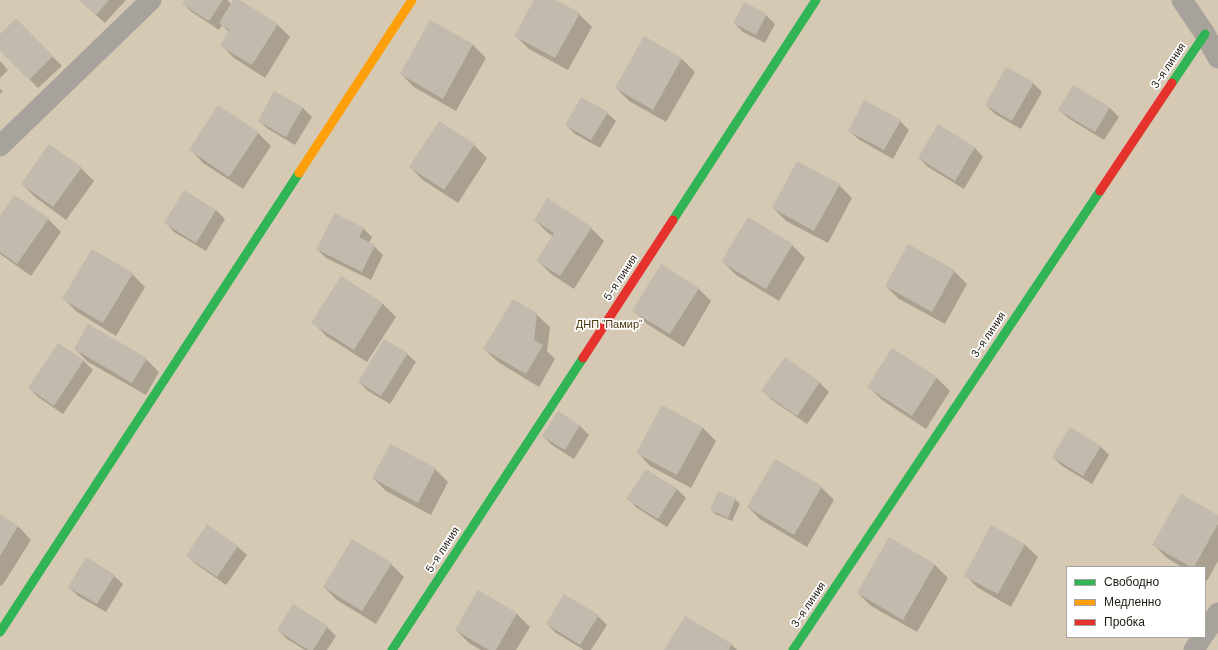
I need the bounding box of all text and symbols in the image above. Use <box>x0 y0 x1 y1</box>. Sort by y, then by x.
street label: 3-я линия <box>1149 41 1189 91</box>
street label: 5-я линия <box>601 252 641 304</box>
street label: 3-я линия <box>969 310 1009 360</box>
park label: ДНП "Памир" <box>576 318 642 332</box>
street label: 5-я линия <box>423 524 463 576</box>
legend <box>1066 566 1206 638</box>
text: Свободно <box>1104 574 1159 590</box>
street label: 3-я линия <box>789 580 829 630</box>
text: Медленно <box>1104 594 1161 610</box>
text: Пробка <box>1104 614 1145 630</box>

